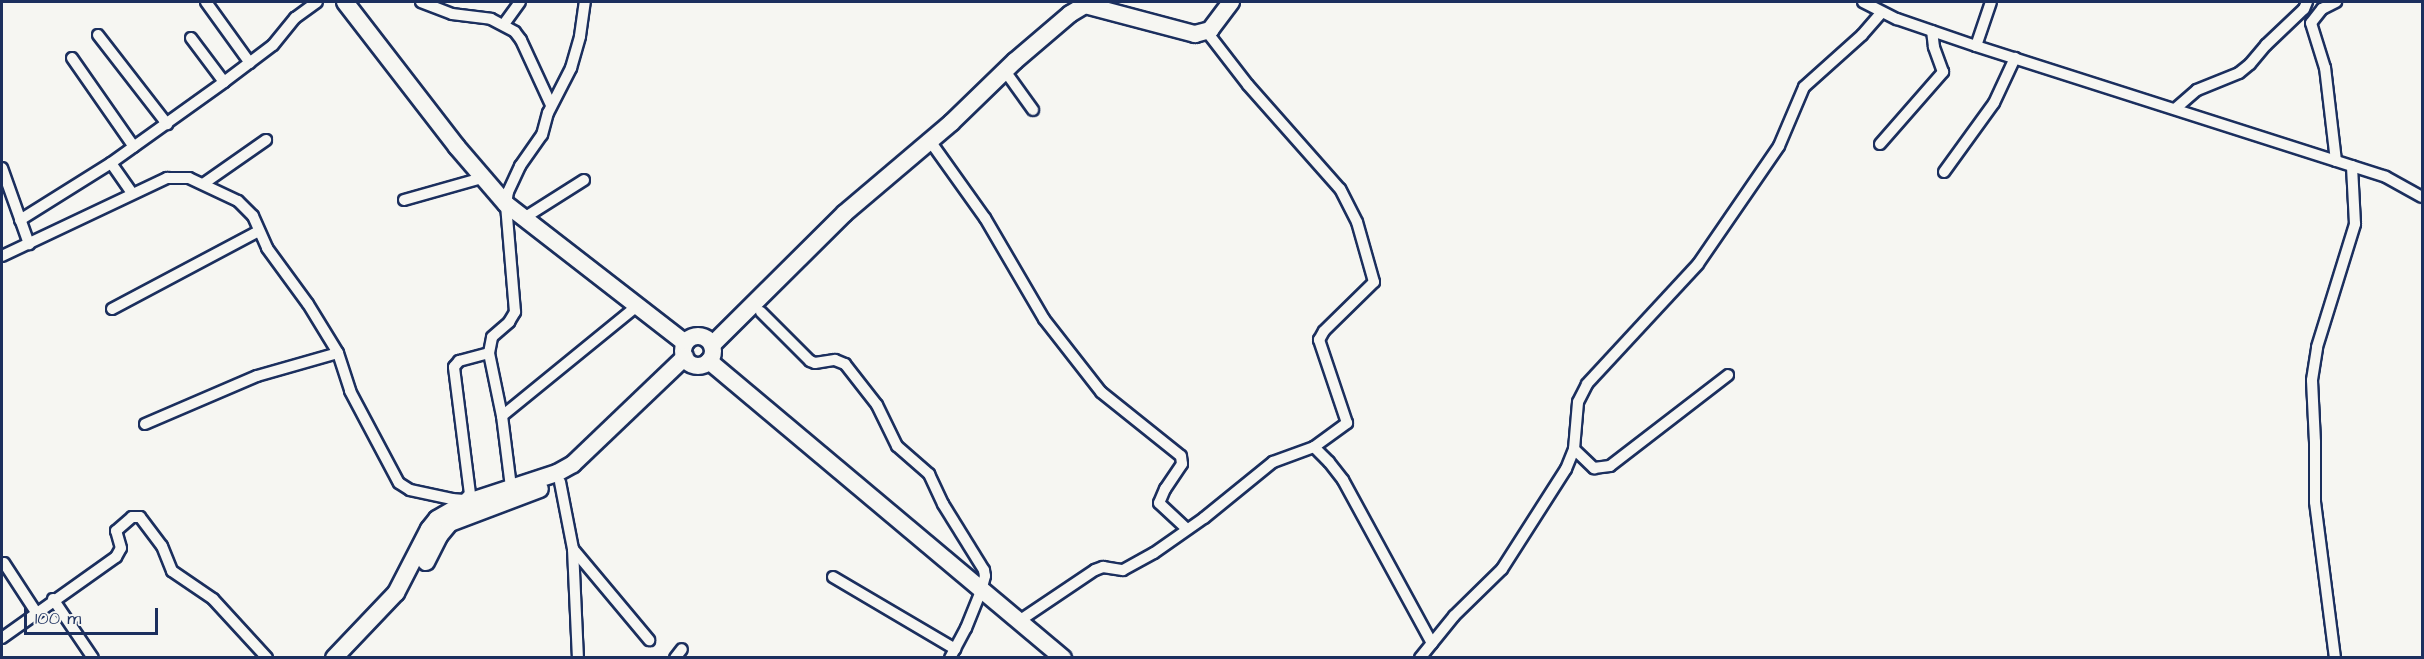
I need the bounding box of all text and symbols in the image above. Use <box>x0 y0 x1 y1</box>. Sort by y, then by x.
scale bar <box>27 596 160 634</box>
text: 100 m <box>35 606 81 631</box>

